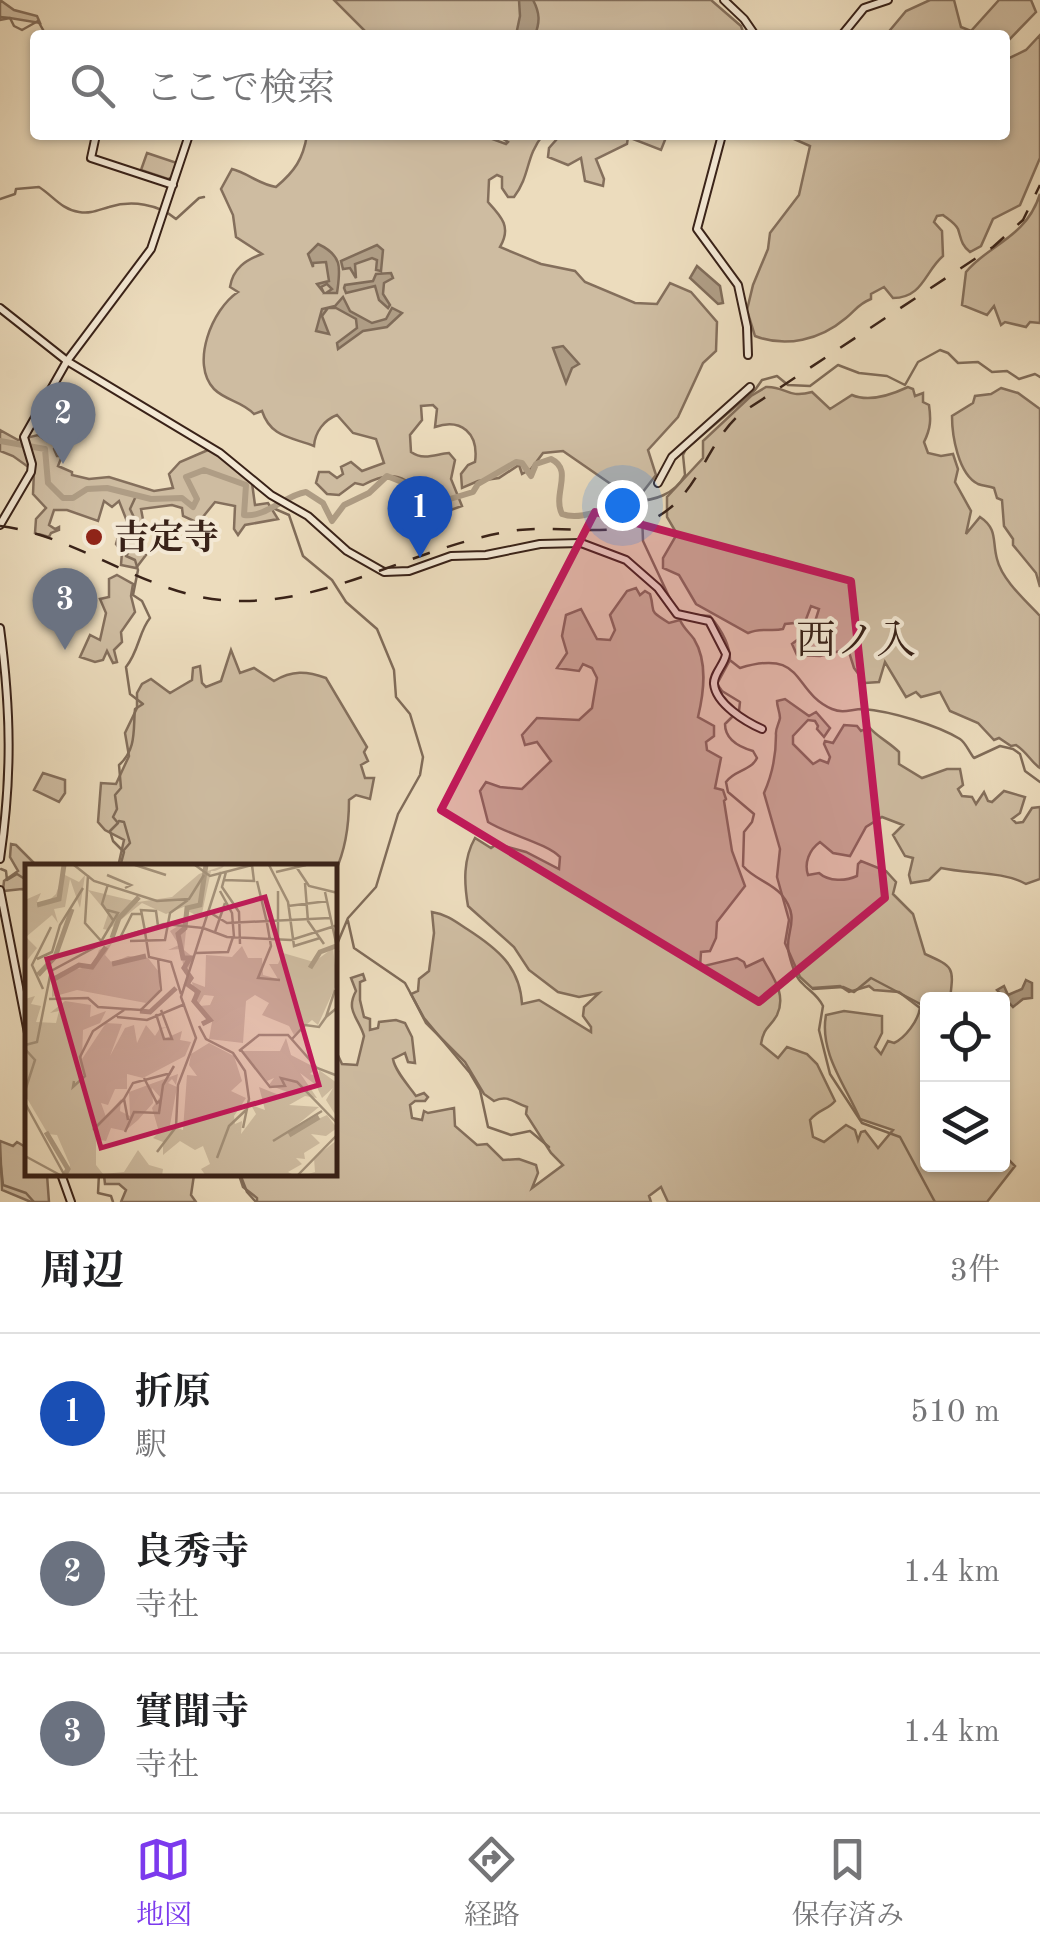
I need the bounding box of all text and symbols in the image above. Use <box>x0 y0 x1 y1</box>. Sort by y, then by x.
search box <box>30 30 1010 140</box>
icon: search <box>65 58 120 113</box>
text: ここで検索 <box>145 71 335 109</box>
pin: 2 <box>30 382 96 464</box>
pin: 1 <box>388 476 452 558</box>
your location <box>597 480 648 531</box>
place label: 吉定寺 <box>114 519 219 557</box>
marker: 吉定寺 <box>83 526 105 548</box>
pin: 3 <box>32 568 98 650</box>
district label: 西ノ入 <box>796 620 916 663</box>
inset map <box>25 864 338 1177</box>
map controls <box>920 992 1010 1172</box>
button: locate <box>920 992 1010 1082</box>
button: layers <box>920 1082 1010 1172</box>
text: 周辺 <box>40 1252 124 1294</box>
text: 3件 <box>949 1256 1000 1288</box>
text: 折原 <box>135 1375 211 1413</box>
text: 1 <box>63 1397 82 1429</box>
text: 510 m <box>910 1397 1000 1429</box>
text: 駅 <box>135 1431 167 1463</box>
text: 良秀寺 <box>135 1535 249 1573</box>
text: 2 <box>63 1557 82 1589</box>
text: 1.4 km <box>903 1557 1000 1589</box>
text: 寺社 <box>135 1591 199 1623</box>
text: 實聞寺 <box>135 1695 249 1733</box>
text: 3 <box>63 1717 82 1749</box>
text: 1.4 km <box>903 1717 1000 1749</box>
text: 寺社 <box>135 1751 199 1783</box>
tab: 地図 <box>136 1832 192 1935</box>
tab: 経路 <box>464 1832 520 1935</box>
tab: 保存済み <box>792 1832 904 1935</box>

